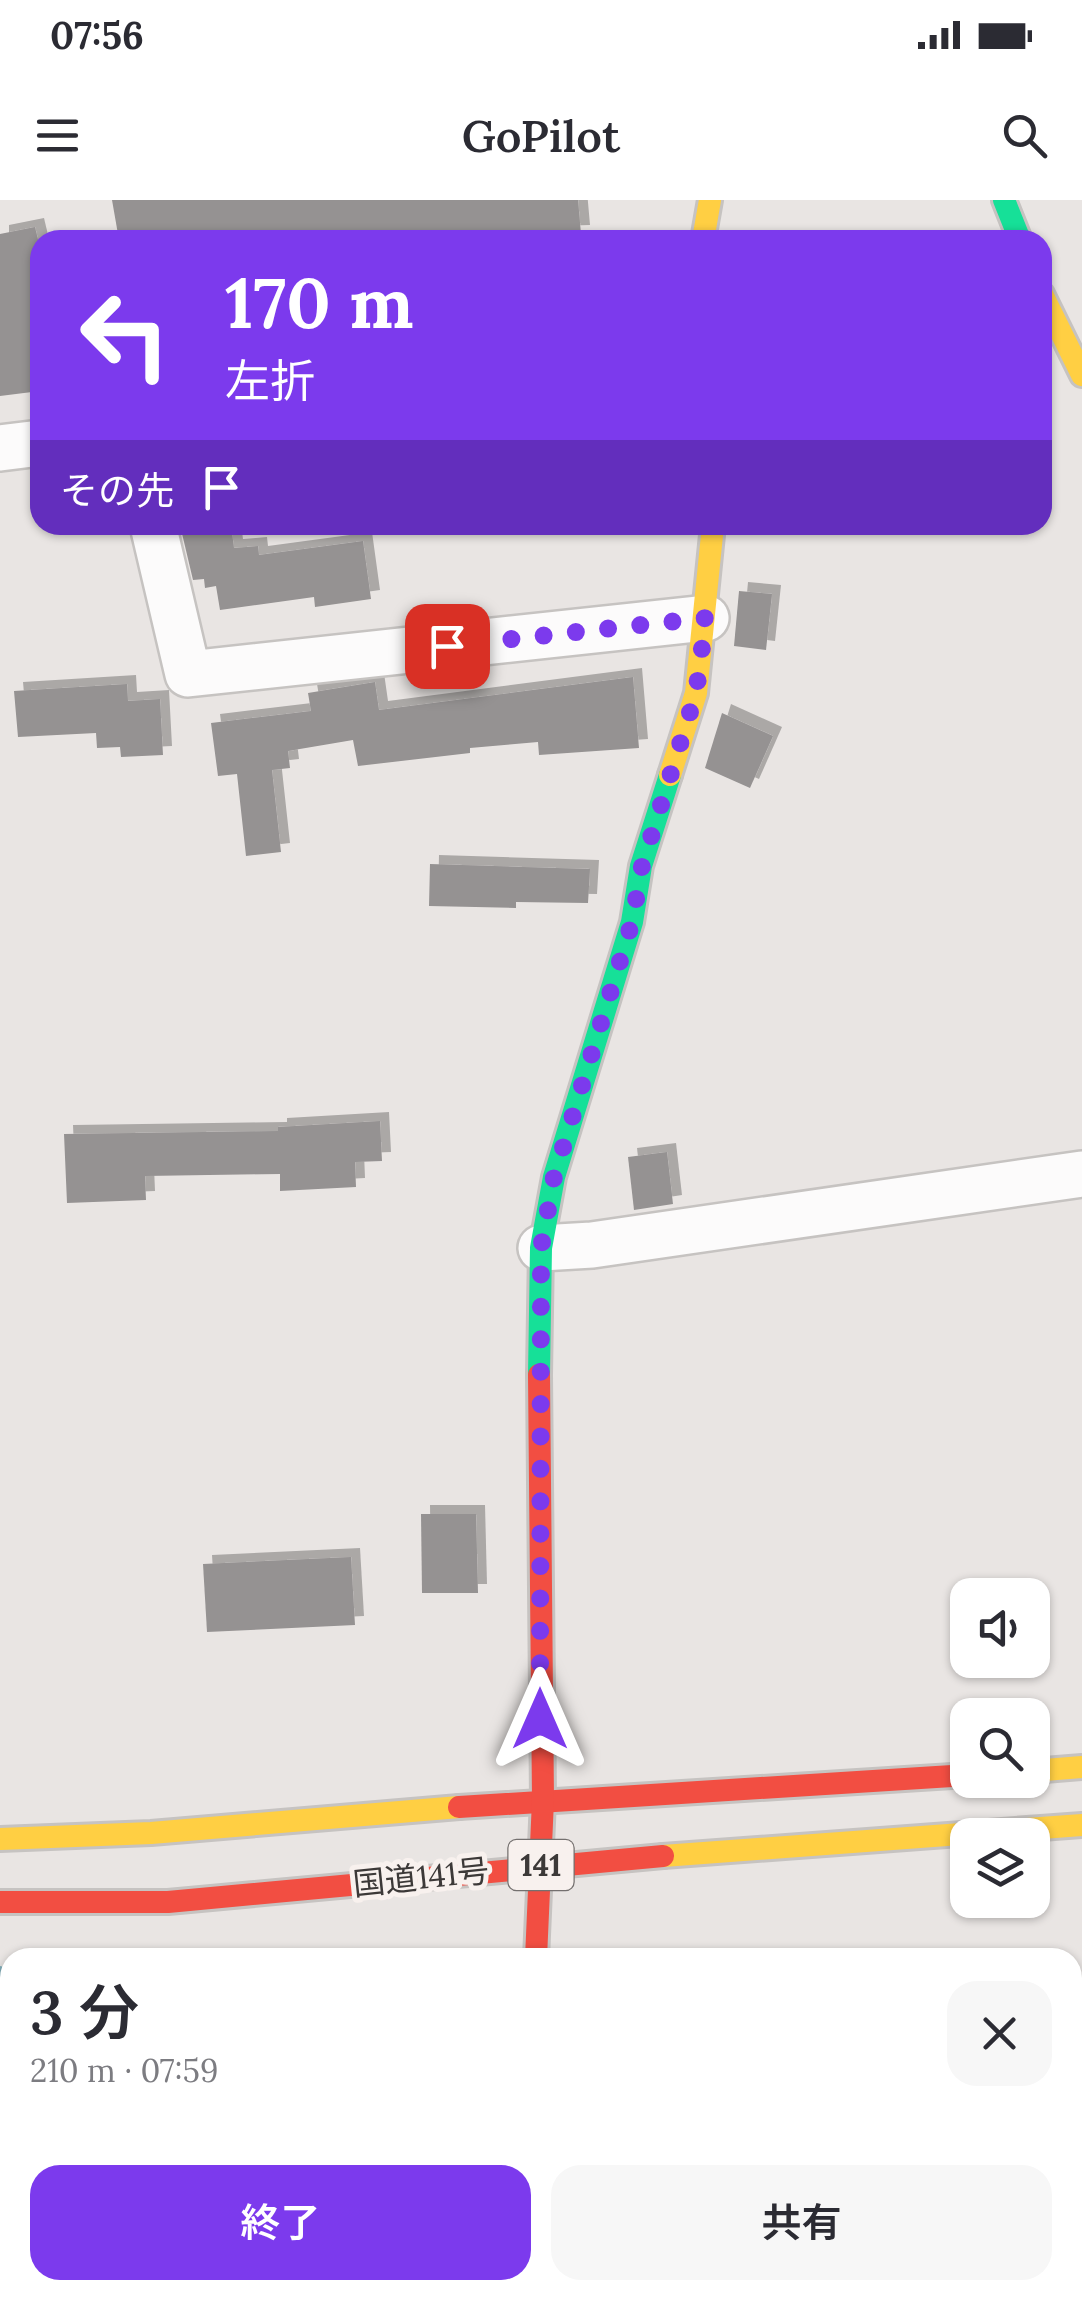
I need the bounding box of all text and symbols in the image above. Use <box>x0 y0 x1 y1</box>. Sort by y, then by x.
text: 07:56 <box>50 11 144 59</box>
text: GoPilot <box>462 107 620 164</box>
icon: menu <box>30 108 85 163</box>
icon: search <box>997 108 1052 163</box>
text: 170 m <box>225 258 414 347</box>
icon: left <box>60 270 190 400</box>
text: 左折 <box>225 352 315 409</box>
icon: arrive <box>194 460 249 515</box>
text: その先 <box>60 466 174 514</box>
pin <box>405 604 490 689</box>
icon: arrive <box>420 619 475 674</box>
map controls <box>950 1578 1050 1918</box>
button: sound <box>950 1578 1050 1678</box>
position arrow <box>488 1667 592 1771</box>
button: search <box>950 1698 1050 1798</box>
button: layers <box>950 1818 1050 1918</box>
road number: 141 <box>508 1840 574 1890</box>
street label: 国道141号 <box>351 1849 491 1905</box>
text: 3 分 <box>30 1974 139 2050</box>
button: close <box>947 1981 1052 2086</box>
text: 210 m · 07:59 <box>30 2050 218 2091</box>
button: 終了 <box>30 2165 531 2280</box>
button: 共有 <box>551 2165 1052 2280</box>

